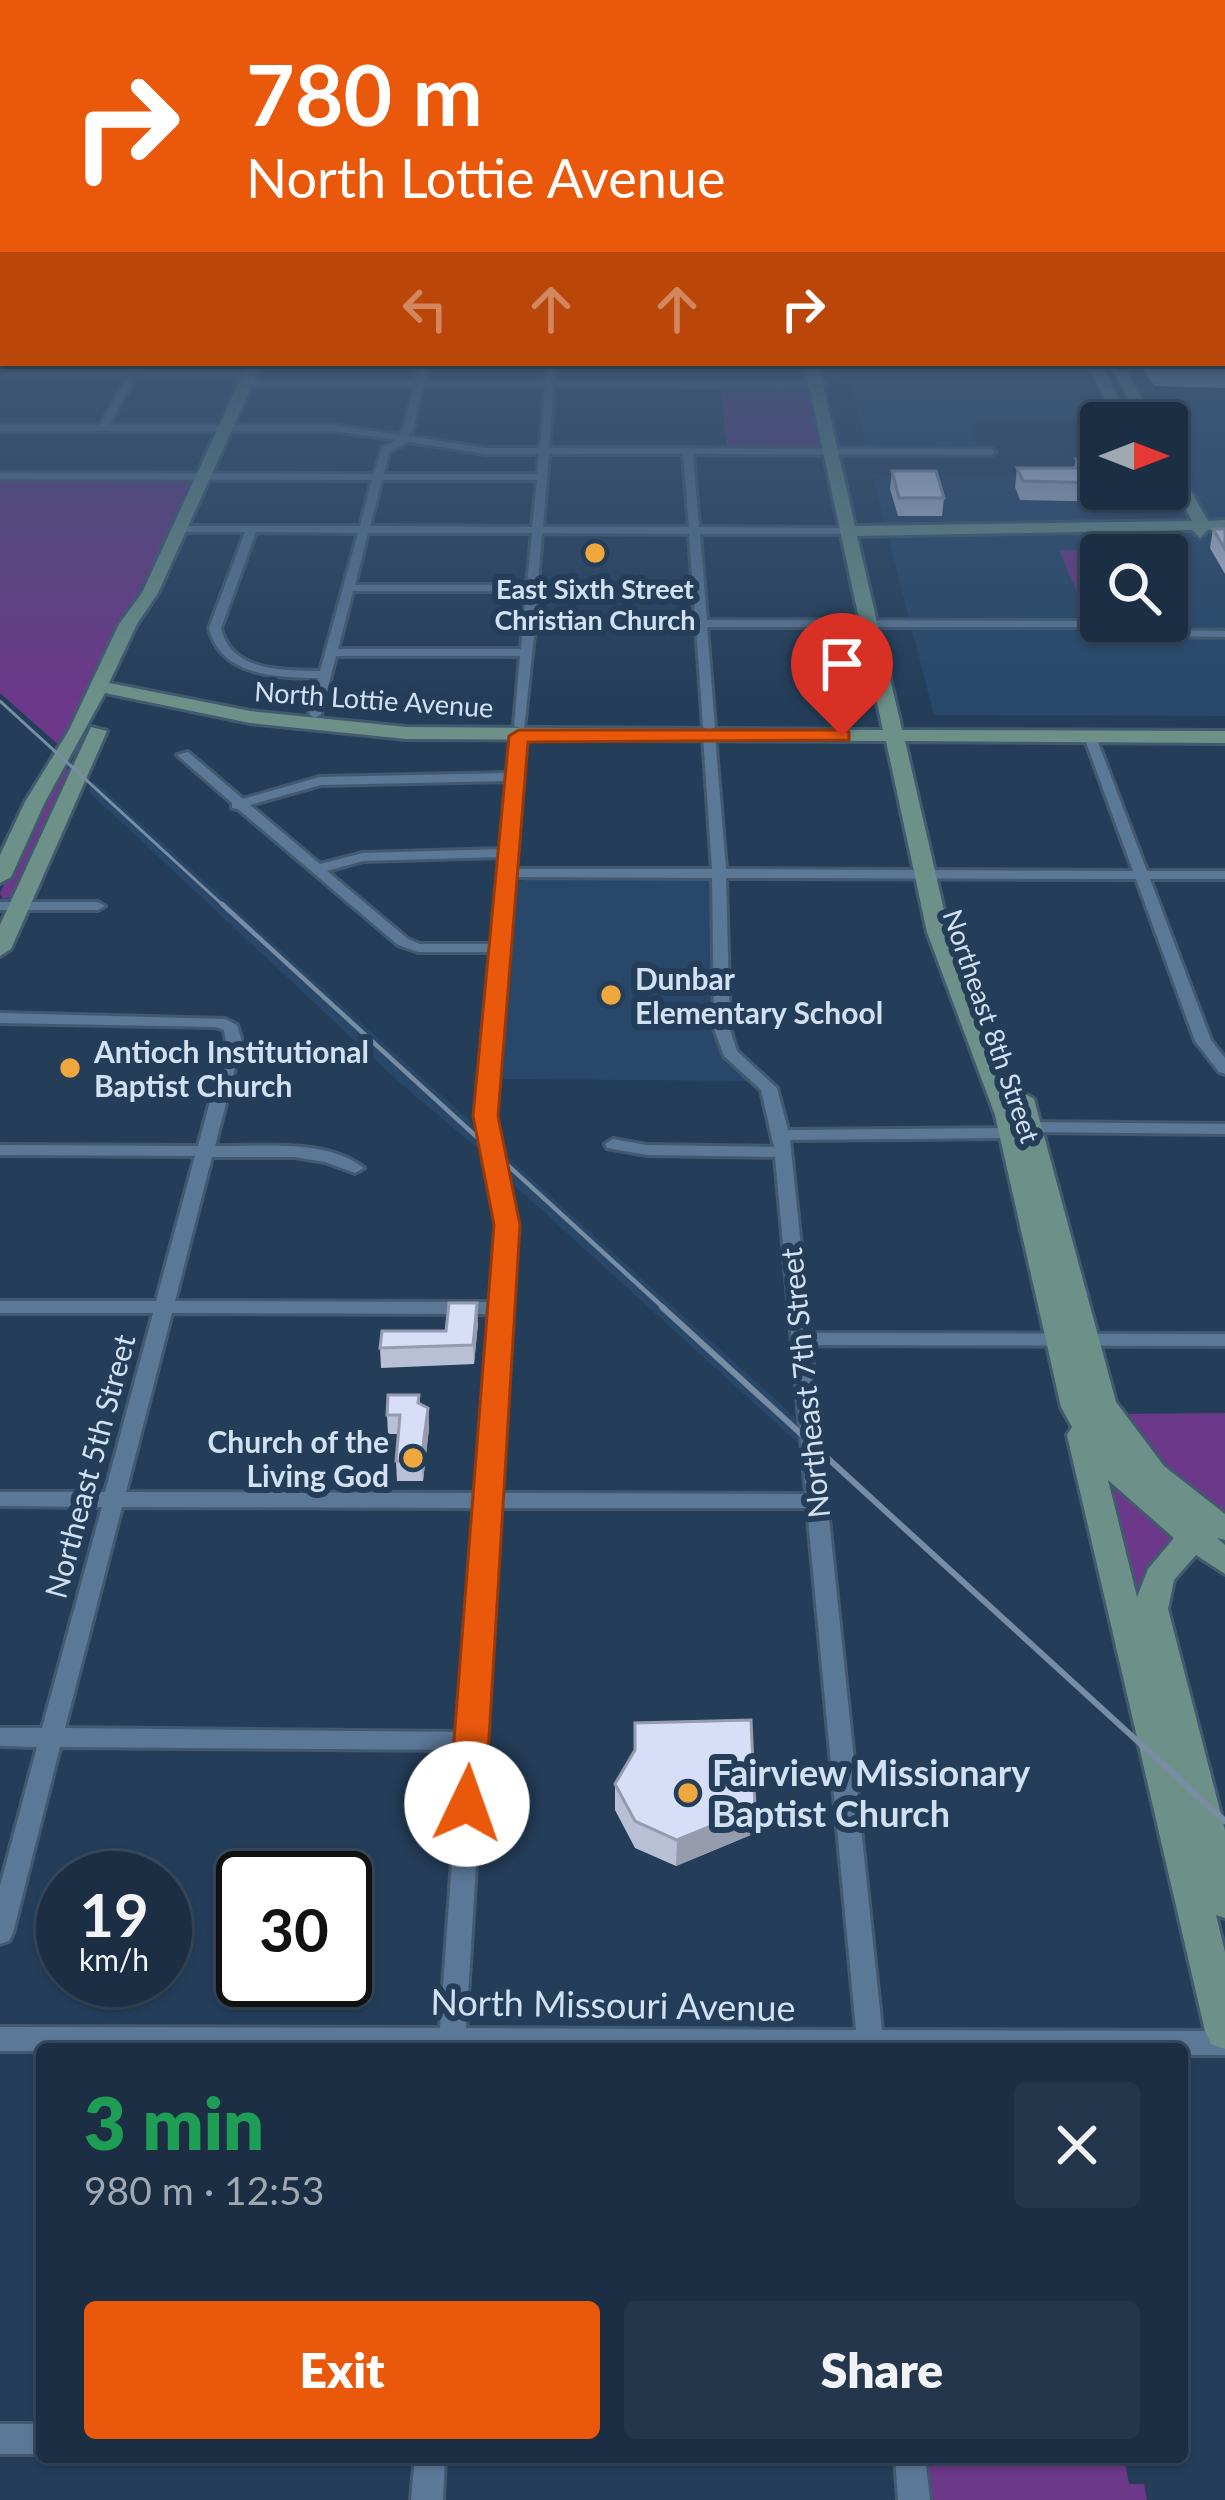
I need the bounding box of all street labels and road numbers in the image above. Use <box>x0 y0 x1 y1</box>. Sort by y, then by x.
street label: North Lottie Avenue <box>253 674 495 724</box>
street label: Northeast 8th Street <box>937 905 1047 1147</box>
street label: Northeast 7th Street <box>772 1246 836 1520</box>
street label: Northeast 5th Street <box>36 1330 142 1602</box>
street label: North Missouri Avenue <box>430 1979 796 2029</box>

